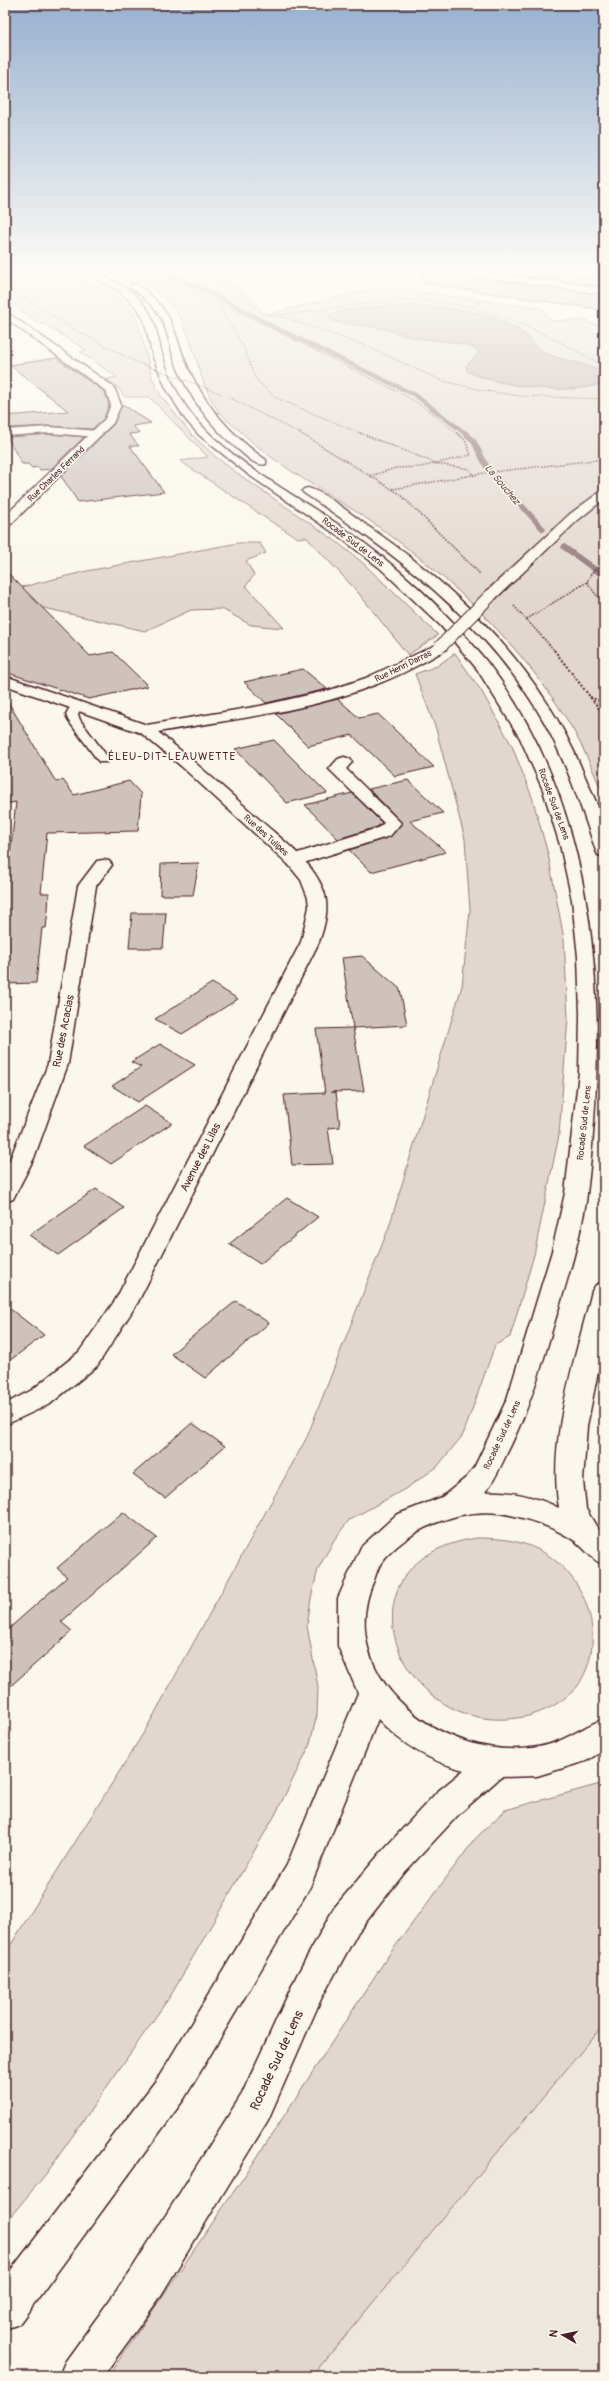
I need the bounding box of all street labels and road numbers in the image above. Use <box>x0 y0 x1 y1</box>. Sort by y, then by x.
street label: Rue Charles Ferrand <box>25 444 87 504</box>
street label: Rocade Sud de Lens <box>319 515 386 569</box>
street label: Rue Henri Darras <box>373 648 434 685</box>
street label: Rocade Sud de Lens <box>536 767 572 841</box>
street label: Rue des Tulipes <box>241 812 290 858</box>
street label: Rue des Acacias <box>50 994 77 1068</box>
street label: Rocade Sud de Lens <box>575 1085 594 1161</box>
street label: Avenue des Lilas <box>178 1121 223 1194</box>
street label: Rocade Sud de Lens <box>482 1399 523 1472</box>
street label: Rocade Sud de Lens <box>247 2008 307 2113</box>

